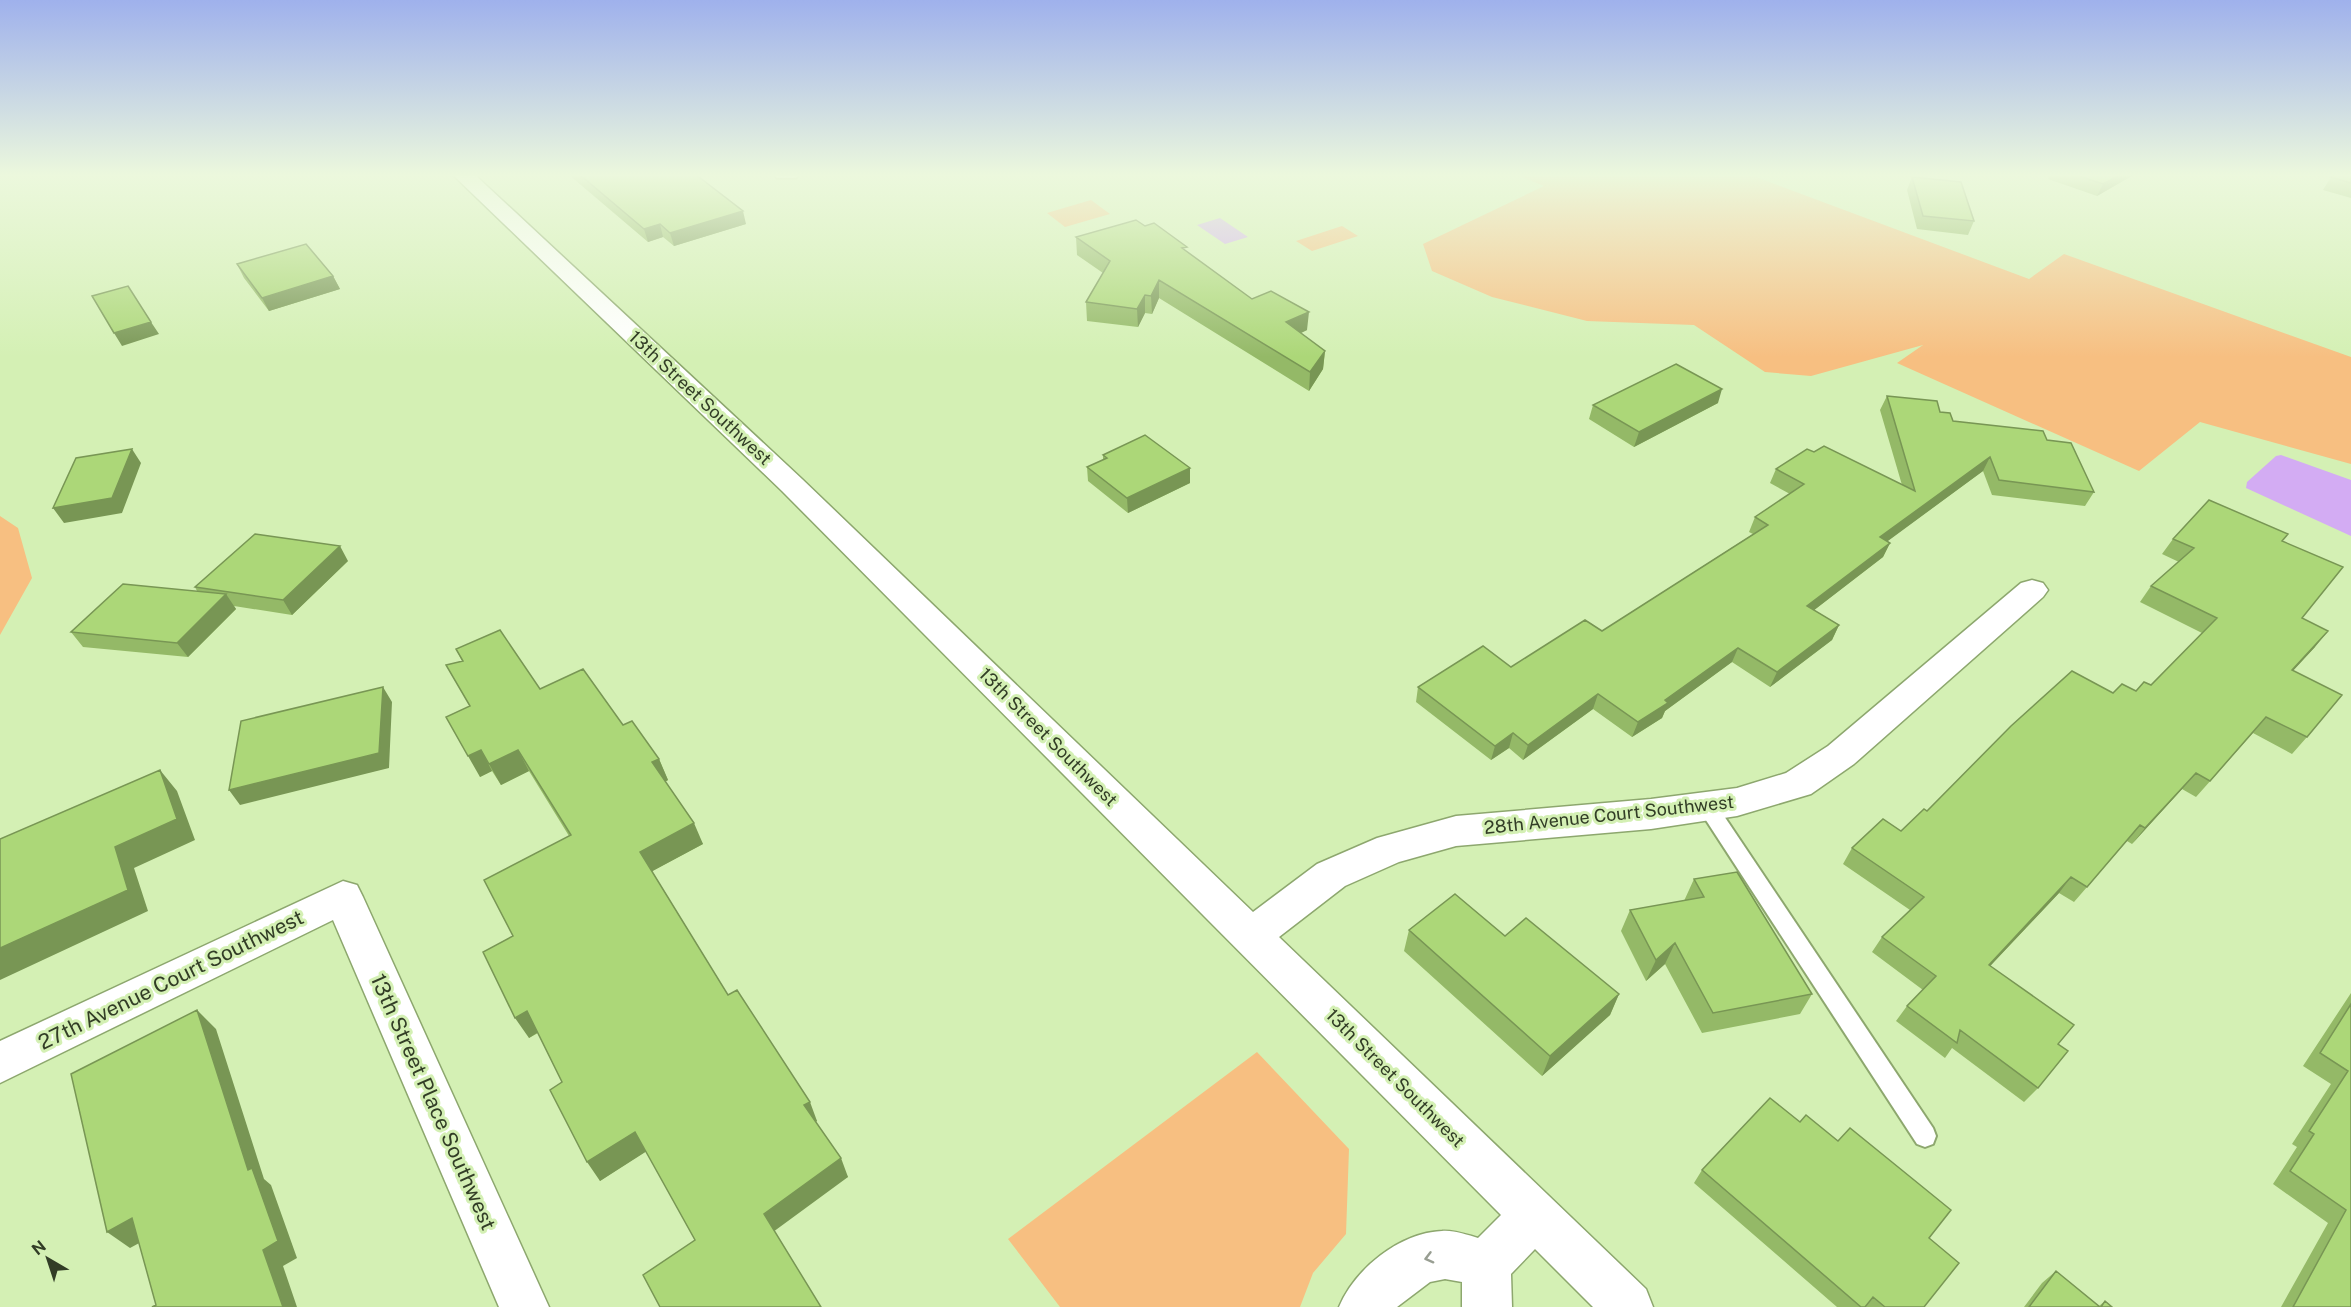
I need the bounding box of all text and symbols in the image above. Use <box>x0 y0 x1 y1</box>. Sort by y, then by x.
street label: 13th Street Southwest <box>625 326 776 469</box>
street label: 13th Street Southwest <box>975 663 1122 810</box>
street label: 28th Avenue Court Southwest <box>1483 791 1735 838</box>
street label: 27th Avenue Court Southwest <box>34 904 307 1055</box>
street label: 13th Street Place Southwest <box>366 970 501 1234</box>
street label: 13th Street Southwest <box>1322 1004 1469 1151</box>
north arrow <box>18 1229 78 1289</box>
text: N <box>28 1236 50 1259</box>
one-way arrow <box>1424 1251 1434 1264</box>

